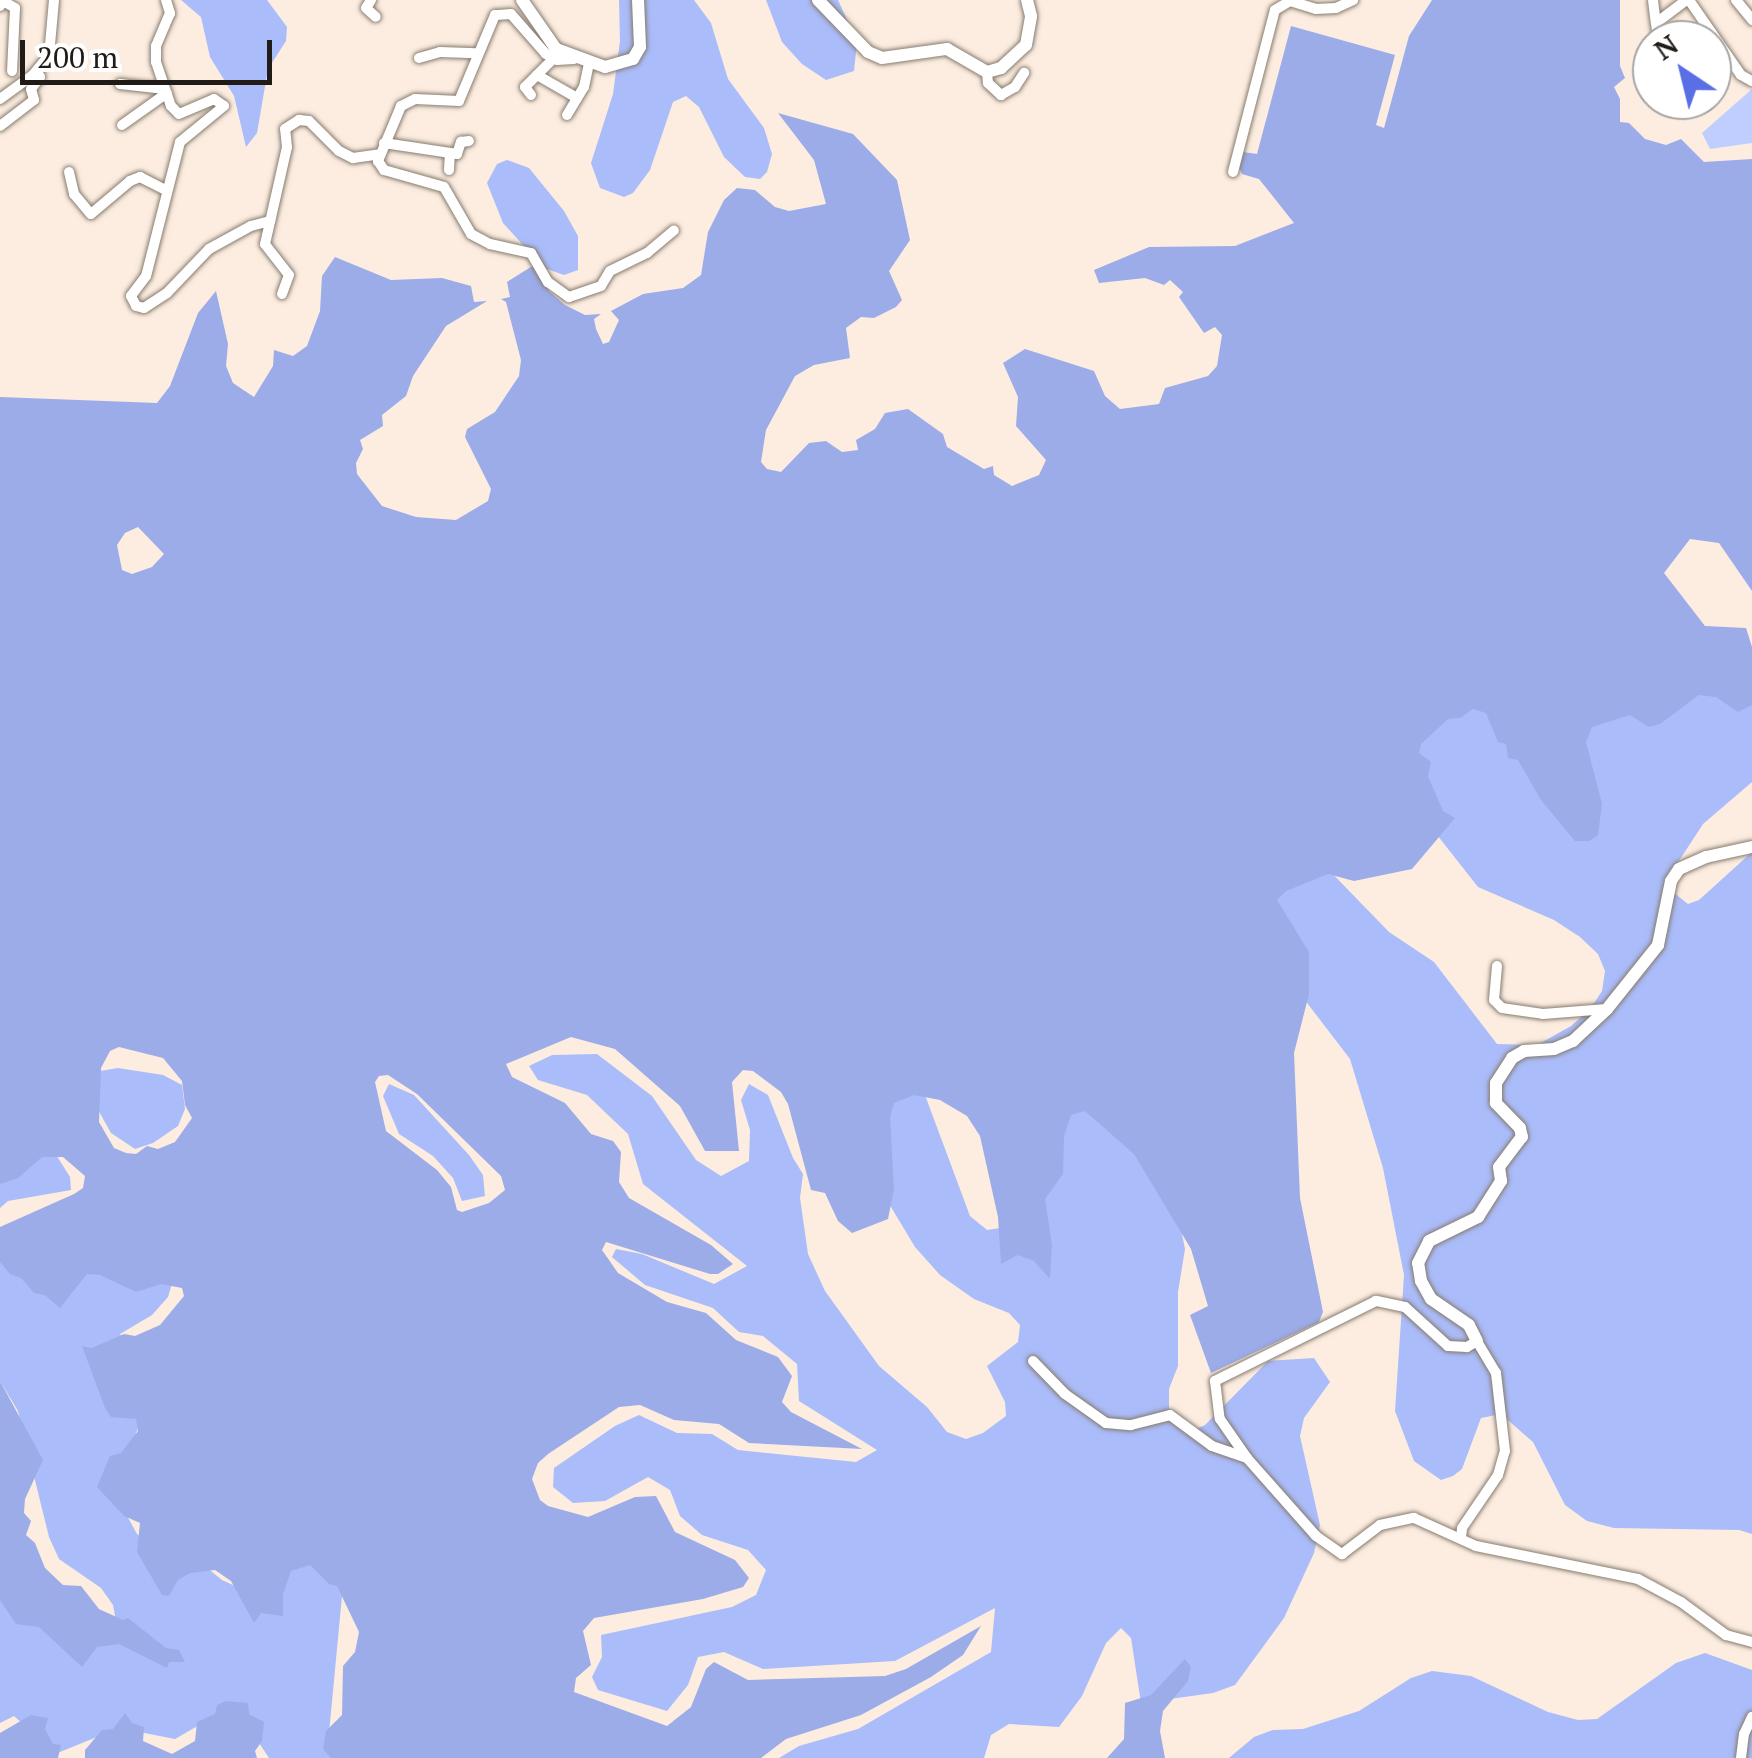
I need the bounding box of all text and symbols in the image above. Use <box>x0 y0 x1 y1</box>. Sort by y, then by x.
scale bar <box>25 20 278 82</box>
north arrow <box>1632 20 1732 120</box>
text: N <box>1646 25 1685 68</box>
text: 200 m <box>37 37 118 77</box>

